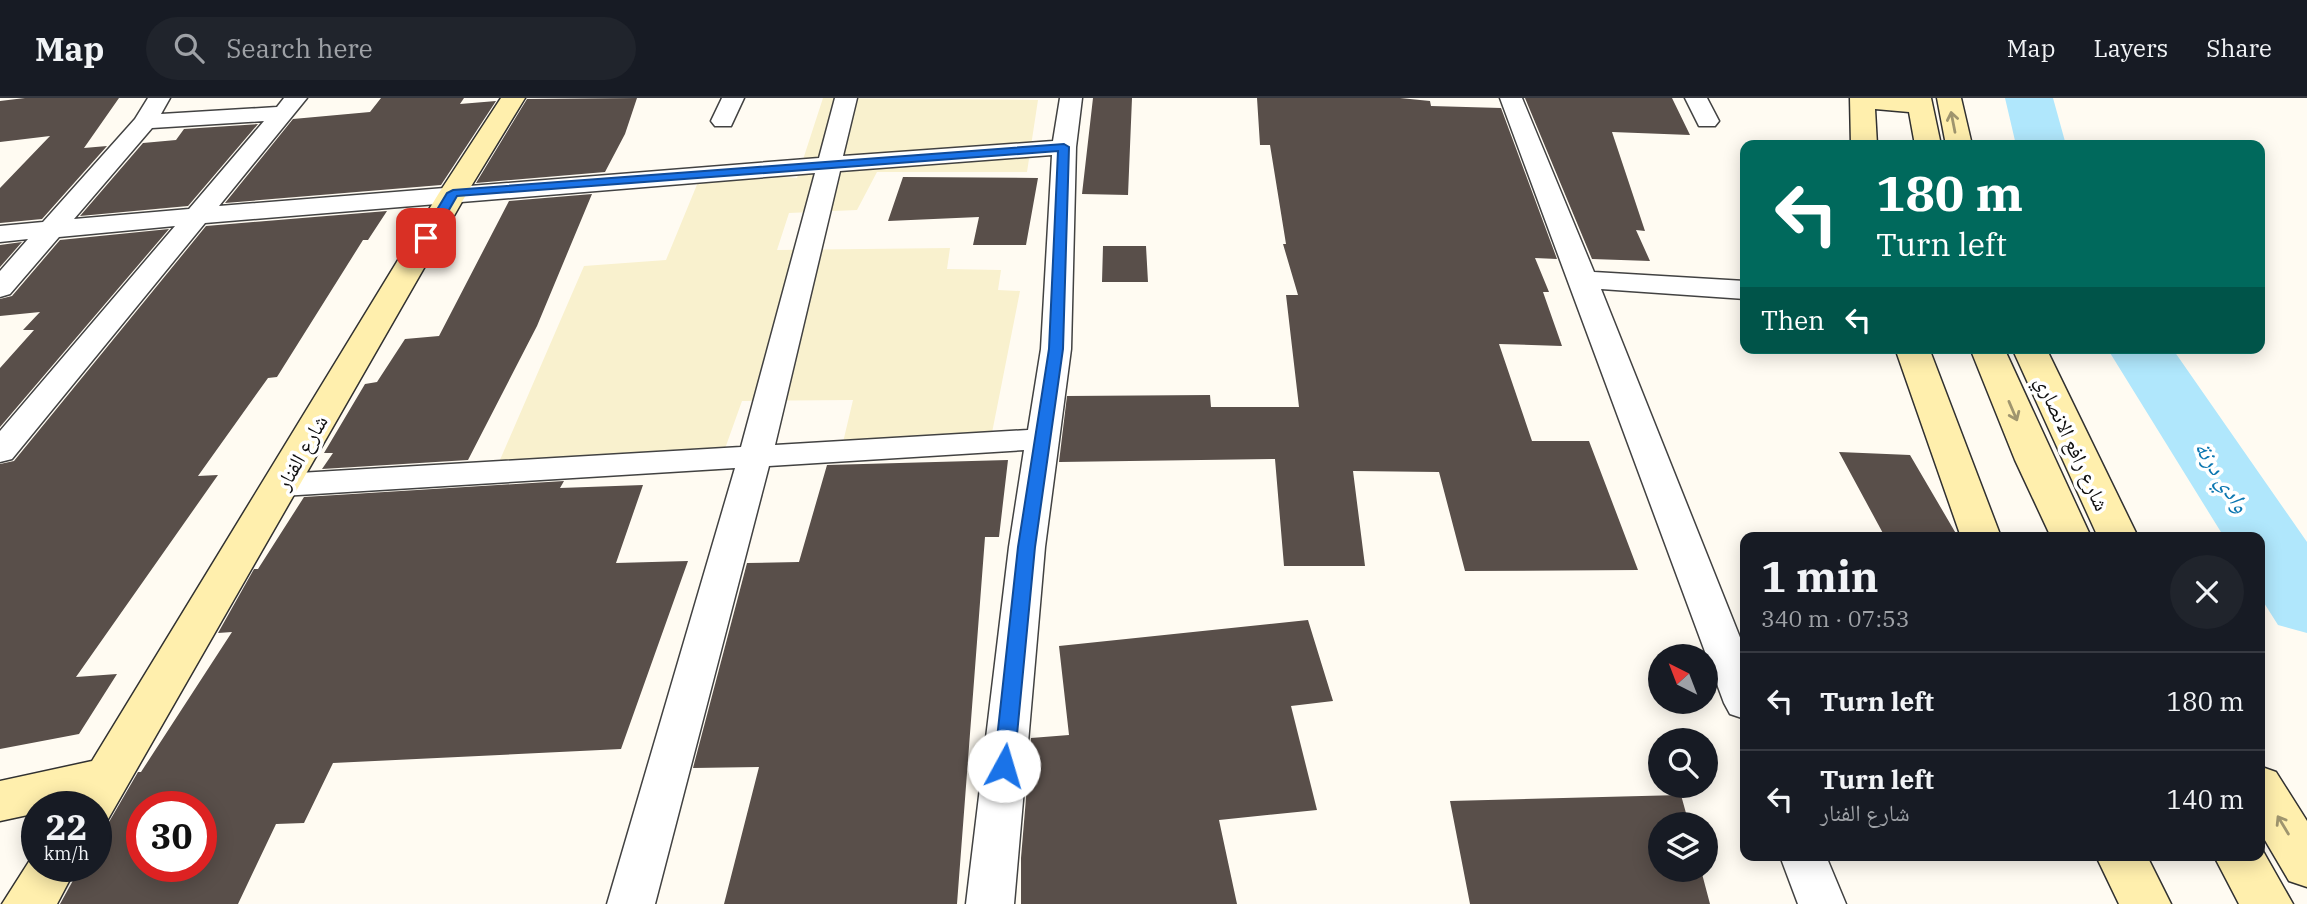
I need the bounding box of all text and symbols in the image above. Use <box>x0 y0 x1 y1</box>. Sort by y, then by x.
search box <box>146 17 636 80</box>
text: Map <box>35 27 104 70</box>
icon: search <box>170 29 208 67</box>
text: Search here <box>226 31 373 65</box>
text: Map <box>2007 32 2055 64</box>
text: Layers <box>2093 32 2168 64</box>
text: Share <box>2206 32 2272 64</box>
one-way arrow <box>1946 111 1960 134</box>
text: 180 m <box>1876 161 2023 224</box>
icon: left <box>1761 168 1852 259</box>
pin <box>396 208 456 268</box>
icon: arrive <box>407 219 445 257</box>
text: Turn left <box>1876 223 2007 265</box>
icon: left <box>1839 301 1877 339</box>
text: Then <box>1761 303 1825 337</box>
street label: شارع رافع الانصاري <box>2026 371 2117 516</box>
one-way arrow <box>2008 400 2021 422</box>
street label: شارع الفنار <box>268 410 334 495</box>
water label: وادي درنة <box>2185 434 2257 521</box>
text: 1 min <box>1761 549 1879 604</box>
button: close <box>2170 555 2244 629</box>
text: 340 m · 07:53 <box>1761 603 1910 633</box>
north arrow <box>1648 644 1718 714</box>
map controls <box>1648 644 1718 882</box>
icon: left <box>1761 682 1799 720</box>
text: Turn left <box>1820 684 1934 718</box>
text: 180 m <box>2166 684 2244 718</box>
button: search <box>1648 728 1718 798</box>
position arrow <box>967 729 1041 803</box>
text: Turn left <box>1820 762 1934 796</box>
icon: left <box>1761 780 1799 818</box>
text: 140 m <box>2166 782 2244 816</box>
speed limit sign: 30 <box>126 791 217 882</box>
text: شارع الفنار <box>1820 797 1910 827</box>
text: 22 <box>45 804 88 850</box>
button: layers <box>1648 812 1718 882</box>
one-way arrow <box>2276 816 2290 836</box>
text: km/h <box>44 842 89 865</box>

